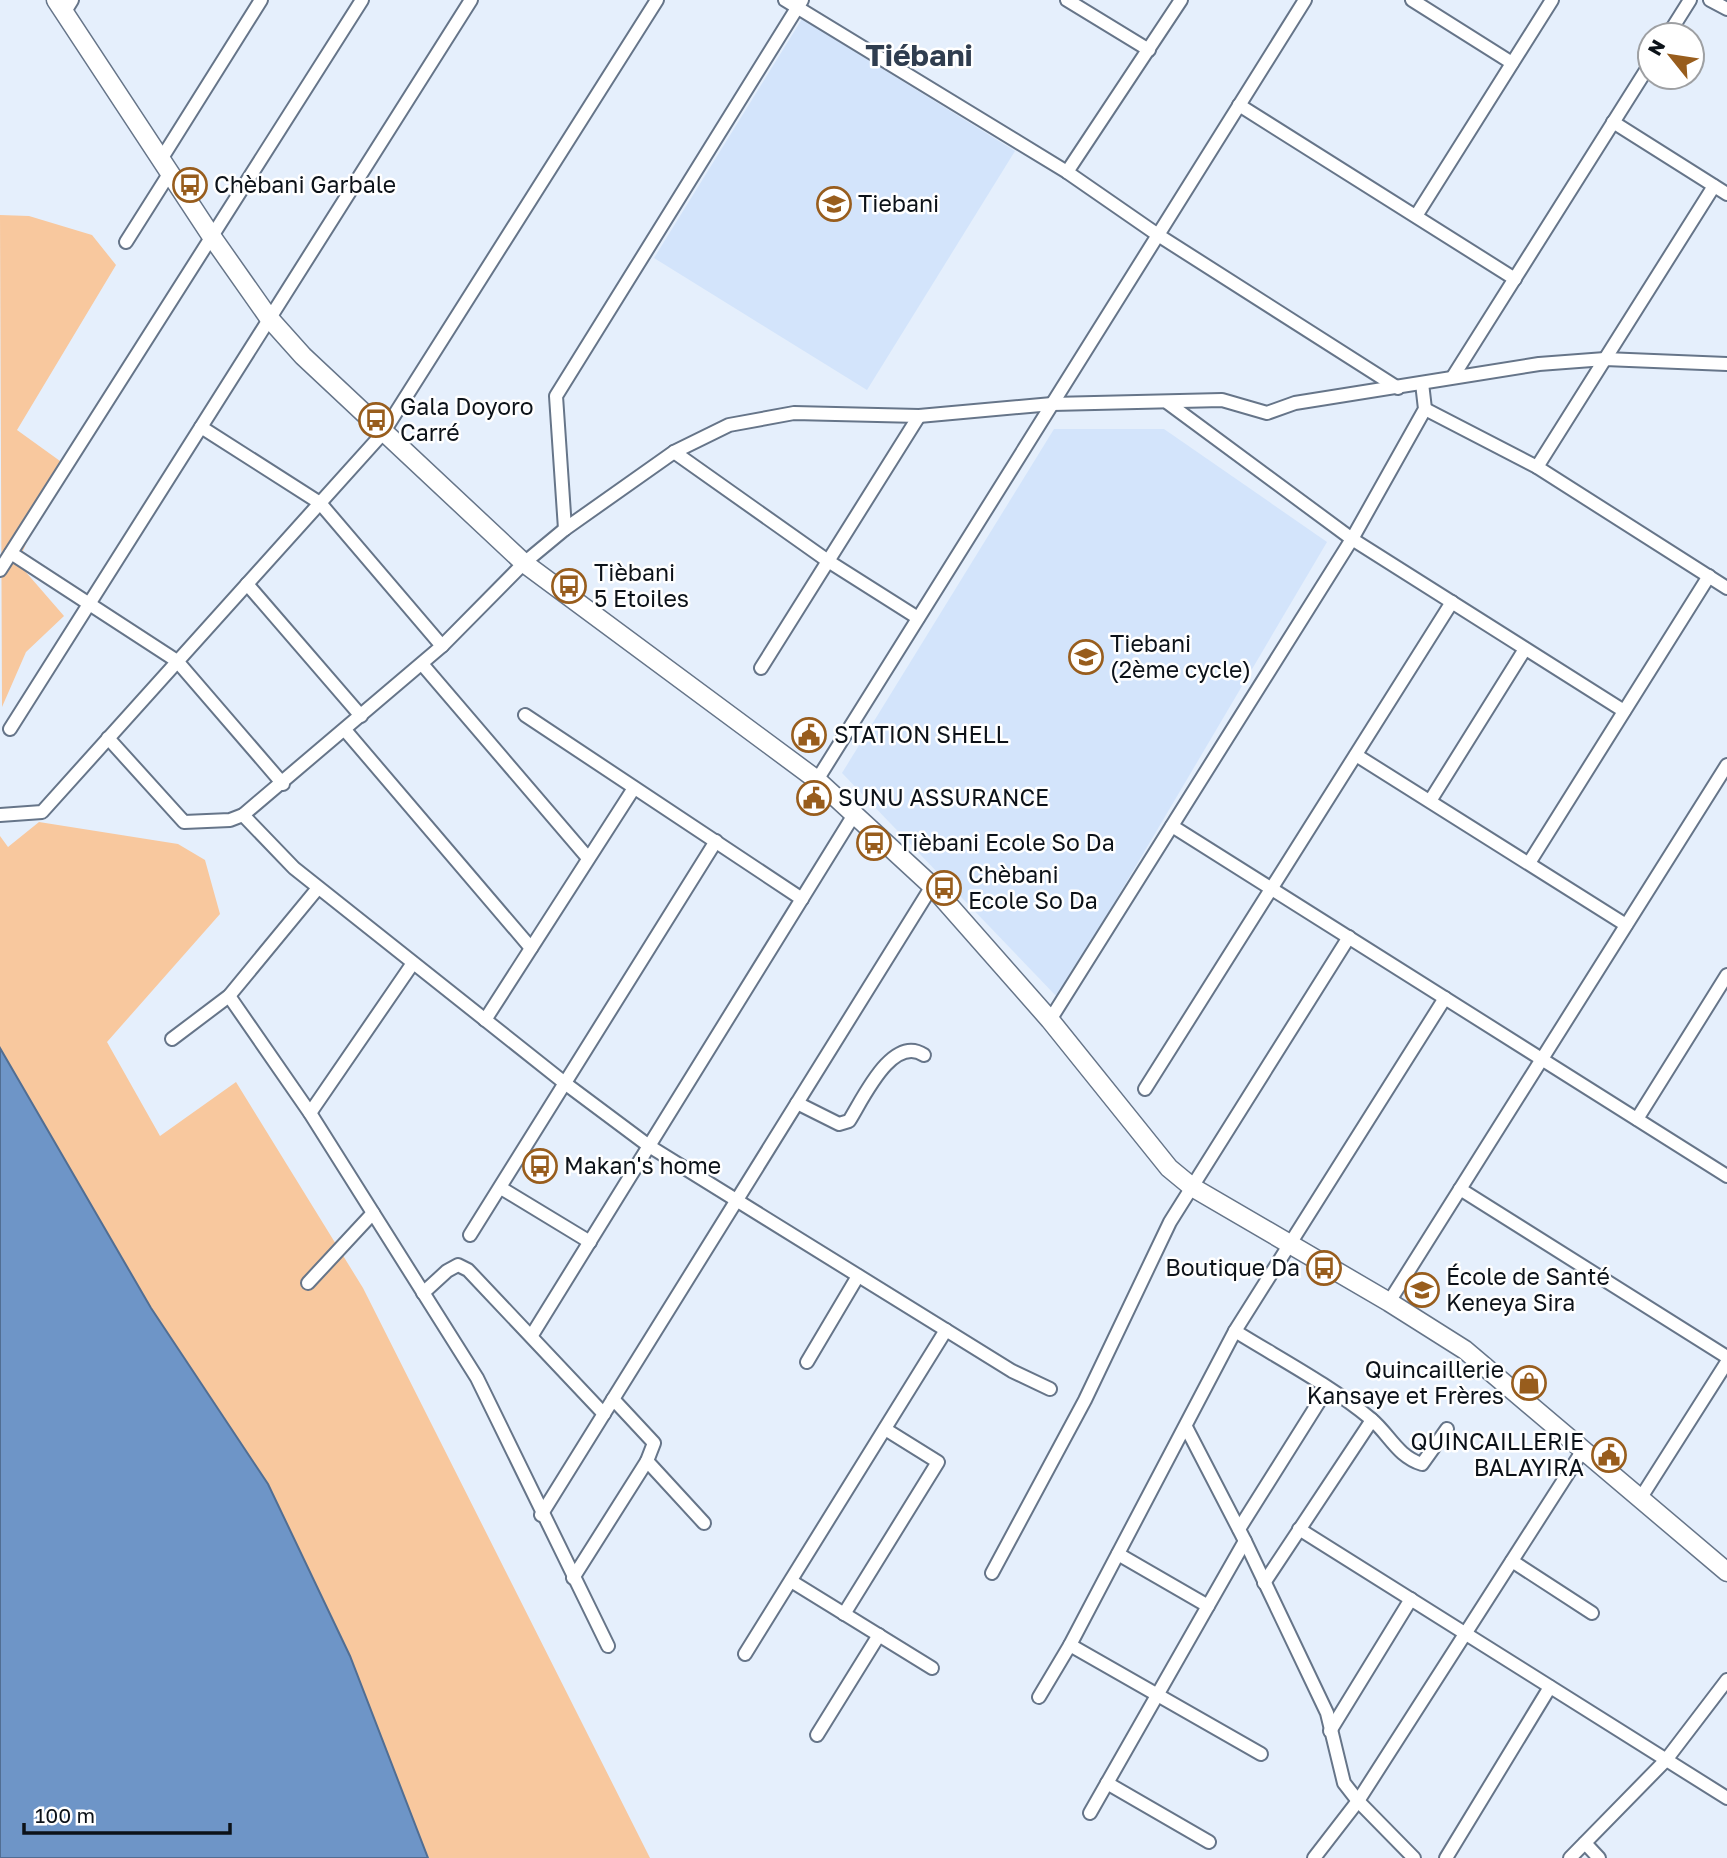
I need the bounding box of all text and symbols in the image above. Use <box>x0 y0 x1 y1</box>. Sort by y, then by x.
north arrow <box>1636 21 1706 91</box>
text: N <box>1642 35 1669 59</box>
district label: Tiébani <box>865 37 973 73</box>
bus stop icon: Chèbani Garbale <box>171 166 209 204</box>
place label: Chèbani Garbale <box>214 170 396 198</box>
school or university icon: Tiebani <box>815 185 853 223</box>
place label: Tiebani <box>858 189 939 217</box>
place label: Gala Doyoro Carré <box>400 392 534 446</box>
bus stop icon: Gala Doyoro Carré <box>357 401 395 439</box>
place label: Tièbani 5 Etoiles <box>594 558 689 612</box>
bus stop icon: Tièbani 5 Etoiles <box>550 567 588 605</box>
place label: Tiebani (2ème cycle) <box>1110 629 1251 683</box>
school or university icon: Tiebani (2ème cycle) <box>1067 638 1105 676</box>
public building icon: STATION SHELL <box>790 716 828 754</box>
place label: STATION SHELL <box>834 720 1009 748</box>
public building icon: SUNU ASSURANCE <box>795 779 833 817</box>
place label: SUNU ASSURANCE <box>838 783 1049 811</box>
bus stop icon: Tièbani Ecole So Da <box>855 824 893 862</box>
place label: Tièbani Ecole So Da <box>898 828 1115 856</box>
place label: Chèbani Ecole So Da <box>968 860 1098 914</box>
bus stop icon: Chèbani Ecole So Da <box>925 869 963 907</box>
bus stop icon: Makan's home <box>521 1147 559 1185</box>
place label: Makan's home <box>564 1151 721 1179</box>
bus stop icon: Boutique Da <box>1305 1249 1343 1287</box>
place label: Boutique Da <box>1165 1253 1300 1281</box>
place label: École de Santé Keneya Sira <box>1446 1262 1610 1316</box>
school or university icon: École de Santé Keneya Sira <box>1403 1271 1441 1309</box>
place label: Quincaillerie Kansaye et Frères <box>1307 1355 1504 1409</box>
shop icon: Quincaillerie Kansaye et Frères <box>1510 1364 1548 1402</box>
place label: QUINCAILLERIE BALAYIRA <box>1411 1427 1584 1481</box>
public building icon: QUINCAILLERIE BALAYIRA <box>1590 1436 1628 1474</box>
scale bar <box>24 1792 231 1836</box>
text: 100 m <box>35 1802 95 1828</box>

